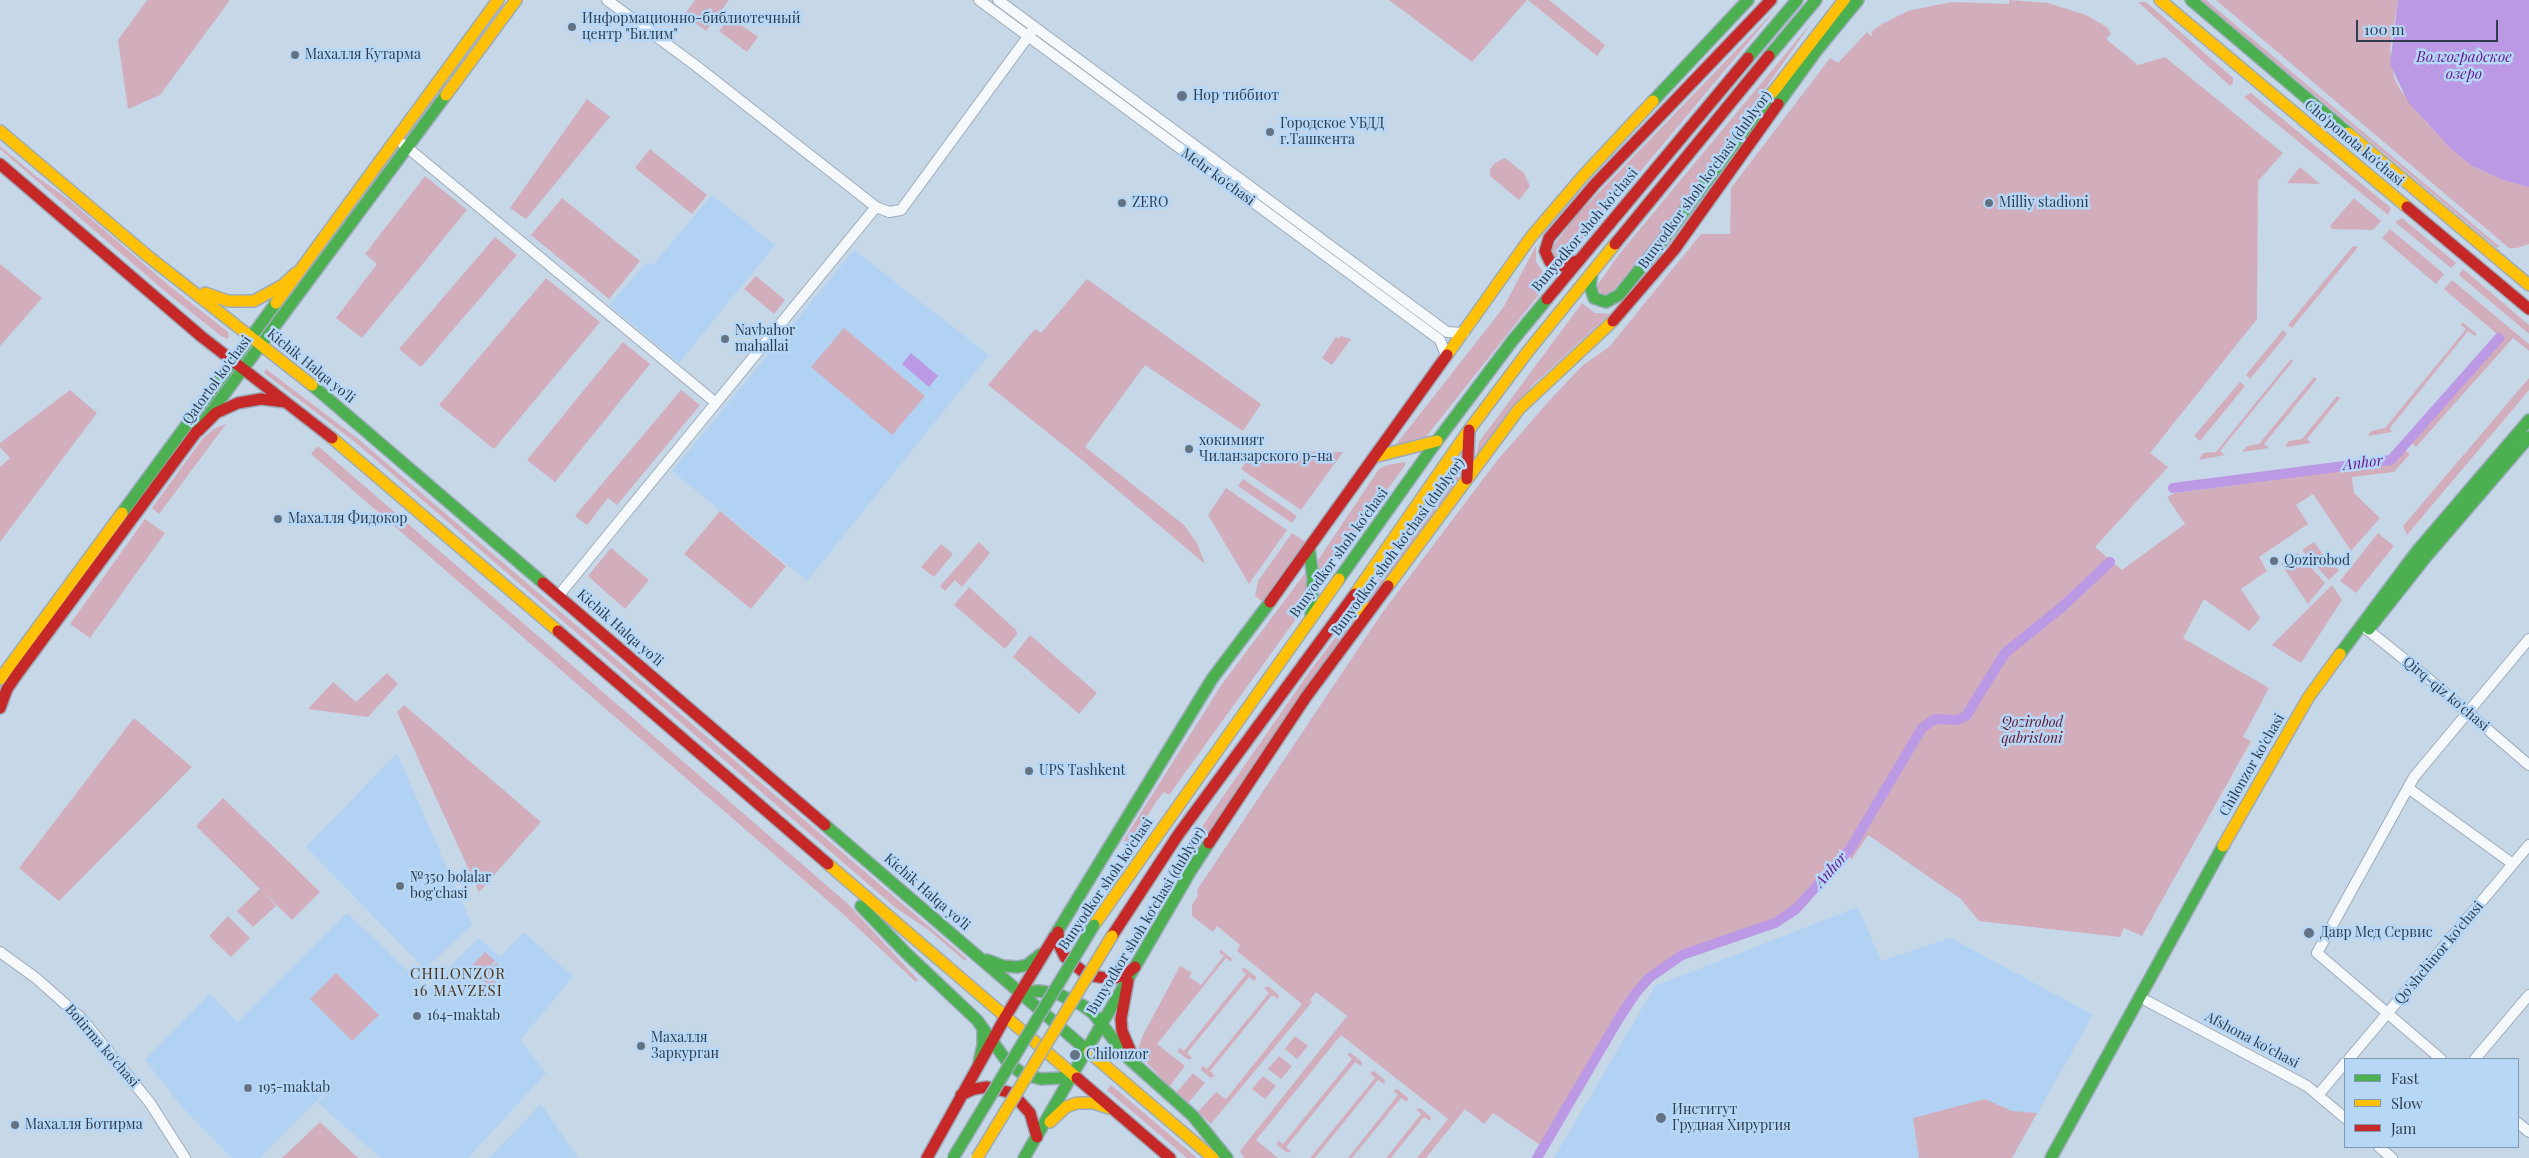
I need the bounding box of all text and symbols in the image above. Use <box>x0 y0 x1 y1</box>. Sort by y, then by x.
scale bar <box>2359 10 2502 42</box>
place label: Информационно-библиотечный центр "Билим" <box>582 11 800 44</box>
text: 100 m <box>2364 19 2405 39</box>
marker: Информационно-библиотечный центр "Билим" <box>566 21 578 33</box>
place label: Махалля Кутарма <box>305 47 421 63</box>
water label: Волгоградское озеро <box>2416 48 2512 83</box>
marker: Махалля Кутарма <box>289 49 301 61</box>
place label: Нор тиббиот <box>1193 88 1279 104</box>
street label: Bunyodkor shoh koʻchasi (dublyor) <box>1635 88 1775 272</box>
marker: Нор тиббиот <box>1175 89 1189 103</box>
street label: Cho'ponota ko'chasi <box>2301 96 2407 190</box>
place label: Городское УБДД г.Ташкента <box>1280 116 1384 148</box>
marker: Городское УБДД г.Ташкента <box>1264 126 1276 138</box>
street label: Mehr ko'chasi <box>1178 145 1258 209</box>
street label: Bunyodkor shoh ko'chasi <box>1529 165 1641 295</box>
place label: ZERO <box>1132 195 1168 211</box>
place label: Milliy stadioni <box>1999 195 2089 211</box>
marker: ZERO <box>1116 197 1128 209</box>
marker: Milliy stadioni <box>1983 197 1995 209</box>
place label: Navbahor mahallai <box>735 323 795 356</box>
street label: Kichik Halqa yo'li <box>264 325 358 407</box>
street label: Qatortol ko'chasi <box>179 332 255 428</box>
marker: Navbahor mahallai <box>719 333 731 345</box>
place label: хокимият Чиланзарского р-на <box>1199 433 1333 466</box>
marker: хокимият Чиланзарского р-на <box>1183 443 1195 455</box>
water label: Anhor <box>2342 452 2384 474</box>
street label: Bunyodkor shoh koʻchasi (dublyor) <box>1328 455 1468 639</box>
street label: Bunyodkor shoh ko'chasi <box>1286 485 1392 621</box>
place label: Махалля Фидокор <box>288 511 407 527</box>
marker: Махалля Фидокор <box>272 513 284 525</box>
place label: Qozirobod <box>2284 553 2350 569</box>
marker: Qozirobod <box>2268 555 2280 567</box>
street label: Kichik Halqa yo'li <box>574 586 666 670</box>
street label: Qirq-qiz ko'chasi <box>2400 653 2492 735</box>
street label: Chilonzor ko'chasi <box>2216 711 2288 819</box>
park label: Qozirobod qabristoni <box>2001 715 2063 748</box>
place label: UPS Tashkent <box>1039 763 1125 779</box>
marker: UPS Tashkent <box>1023 765 1035 777</box>
street label: Bunyodkor shoh ko'chasi <box>1055 815 1157 953</box>
street label: Bunyodkor shoh koʻchasi (dublyor) <box>1083 824 1209 1018</box>
water label: Anhor <box>1811 849 1851 891</box>
street label: Kichik Halqa yo'li <box>881 850 973 934</box>
place label: №350 bolalar bog'chasi <box>410 870 491 902</box>
marker: №350 bolalar bog'chasi <box>394 880 406 892</box>
street label: Qo'shchinor ko'chasi <box>2391 898 2487 1008</box>
place label: Давр Мед Сервис <box>2320 925 2432 941</box>
marker: Давр Мед Сервис <box>2302 926 2316 940</box>
district label: CHILONZOR 16 MAVZESI <box>409 965 507 1000</box>
street label: Botirma ko'chasi <box>62 1001 142 1091</box>
place label: 164-maktab <box>427 1008 500 1024</box>
street label: Afshona ko'chasi <box>2202 1008 2302 1072</box>
marker: 164-maktab <box>411 1010 423 1022</box>
place label: Махалля Заркурган <box>651 1030 719 1062</box>
marker: Махалля Заркурган <box>635 1040 647 1052</box>
place label: Chilonzor <box>1086 1047 1148 1063</box>
marker: Chilonzor <box>1068 1048 1082 1062</box>
legend <box>2344 1058 2519 1148</box>
text: Fast <box>2391 1068 2419 1088</box>
place label: 195-maktab <box>258 1080 330 1096</box>
marker: 195-maktab <box>242 1082 254 1094</box>
text: Slow <box>2391 1093 2423 1113</box>
place label: Институт Грудная Хирургия <box>1672 1102 1791 1134</box>
marker: Институт Грудная Хирургия <box>1654 1111 1668 1125</box>
place label: Махалля Ботирма <box>25 1117 143 1133</box>
text: Jam <box>2391 1118 2416 1138</box>
marker: Махалля Ботирма <box>9 1119 21 1131</box>

